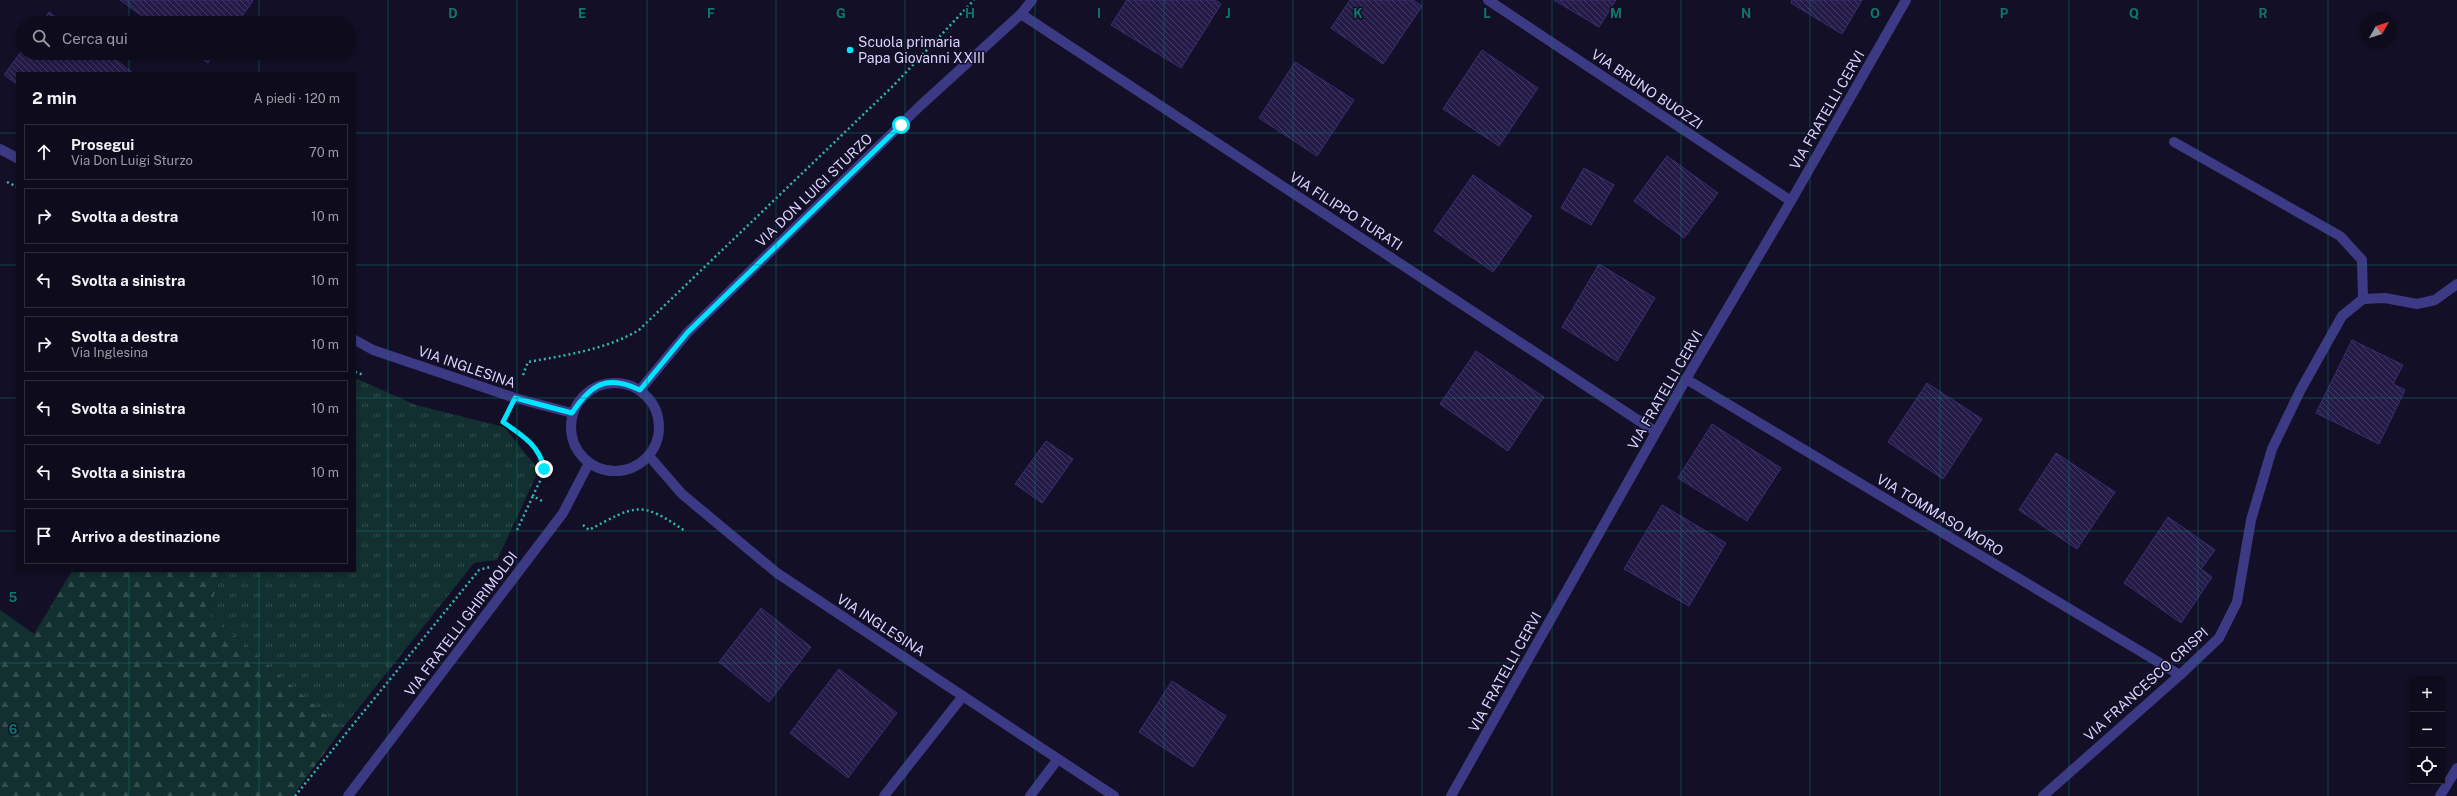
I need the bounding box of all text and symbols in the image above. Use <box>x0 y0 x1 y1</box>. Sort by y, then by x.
text: D <box>448 6 458 21</box>
text: E <box>578 6 586 21</box>
text: F <box>707 6 715 21</box>
text: G <box>836 6 846 21</box>
text: H <box>965 6 975 21</box>
text: I <box>1097 6 1101 21</box>
text: J <box>1225 6 1231 21</box>
text: K <box>1353 6 1363 21</box>
text: L <box>1483 6 1491 21</box>
text: M <box>1610 6 1622 21</box>
text: N <box>1741 6 1751 21</box>
text: O <box>1870 6 1880 21</box>
text: P <box>2000 6 2009 21</box>
text: Q <box>2129 6 2139 21</box>
text: R <box>2258 6 2268 21</box>
north arrow <box>2361 12 2397 48</box>
search box <box>16 16 356 60</box>
icon: search <box>30 27 52 49</box>
text: Cerca qui <box>62 30 128 47</box>
place label: Scuola primaria Papa Giovanni XXIII <box>858 34 985 66</box>
marker: Scuola primaria Papa Giovanni XXIII <box>845 45 855 55</box>
street label: VIA BRUNO BUOZZI <box>1588 46 1706 132</box>
street label: VIA FRATELLI CERVI <box>1786 48 1868 172</box>
text: 2 min <box>32 88 77 108</box>
text: A piedi · 120 m <box>254 91 340 106</box>
route start <box>892 116 910 134</box>
street label: VIA DON LUIGI STURZO <box>752 130 876 250</box>
text: Prosegui <box>71 136 134 153</box>
icon: ahead <box>33 141 55 163</box>
text: 70 m <box>309 145 339 160</box>
text: Via Don Luigi Sturzo <box>71 153 193 168</box>
street label: VIA FILIPPO TURATI <box>1287 169 1405 253</box>
icon: right <box>33 205 55 227</box>
text: Svolta a destra <box>71 208 178 225</box>
text: 10 m <box>311 209 339 224</box>
icon: left <box>33 269 55 291</box>
text: Svolta a sinistra <box>71 272 185 289</box>
text: 10 m <box>311 273 339 288</box>
text: Svolta a destra <box>71 328 178 345</box>
street label: VIA FRATELLI CERVI <box>1624 328 1706 452</box>
icon: right <box>33 333 55 355</box>
text: 10 m <box>311 337 339 352</box>
street label: VIA INGLESINA <box>416 343 518 391</box>
text: Via Inglesina <box>71 345 148 360</box>
icon: left <box>33 397 55 419</box>
text: Svolta a sinistra <box>71 400 185 417</box>
text: 10 m <box>311 401 339 416</box>
route end <box>535 460 553 478</box>
icon: left <box>33 461 55 483</box>
text: Svolta a sinistra <box>71 464 185 481</box>
text: 10 m <box>311 465 339 480</box>
street label: VIA TOMMASO MORO <box>1874 471 2006 559</box>
icon: arrive <box>33 525 55 547</box>
text: Arrivo a destinazione <box>71 528 220 545</box>
street label: VIA FRATELLI GHIRIMOLDI <box>401 549 521 699</box>
text: 5 <box>9 590 18 605</box>
street label: VIA INGLESINA <box>834 590 928 660</box>
street label: VIA FRATELLI CERVI <box>1465 609 1545 735</box>
street label: VIA FRANCESCO CRISPI <box>2081 624 2211 744</box>
map controls <box>2409 676 2445 784</box>
button: + <box>2409 676 2445 712</box>
button: − <box>2409 712 2445 748</box>
text: 6 <box>9 722 18 737</box>
button: locate <box>2409 748 2445 784</box>

